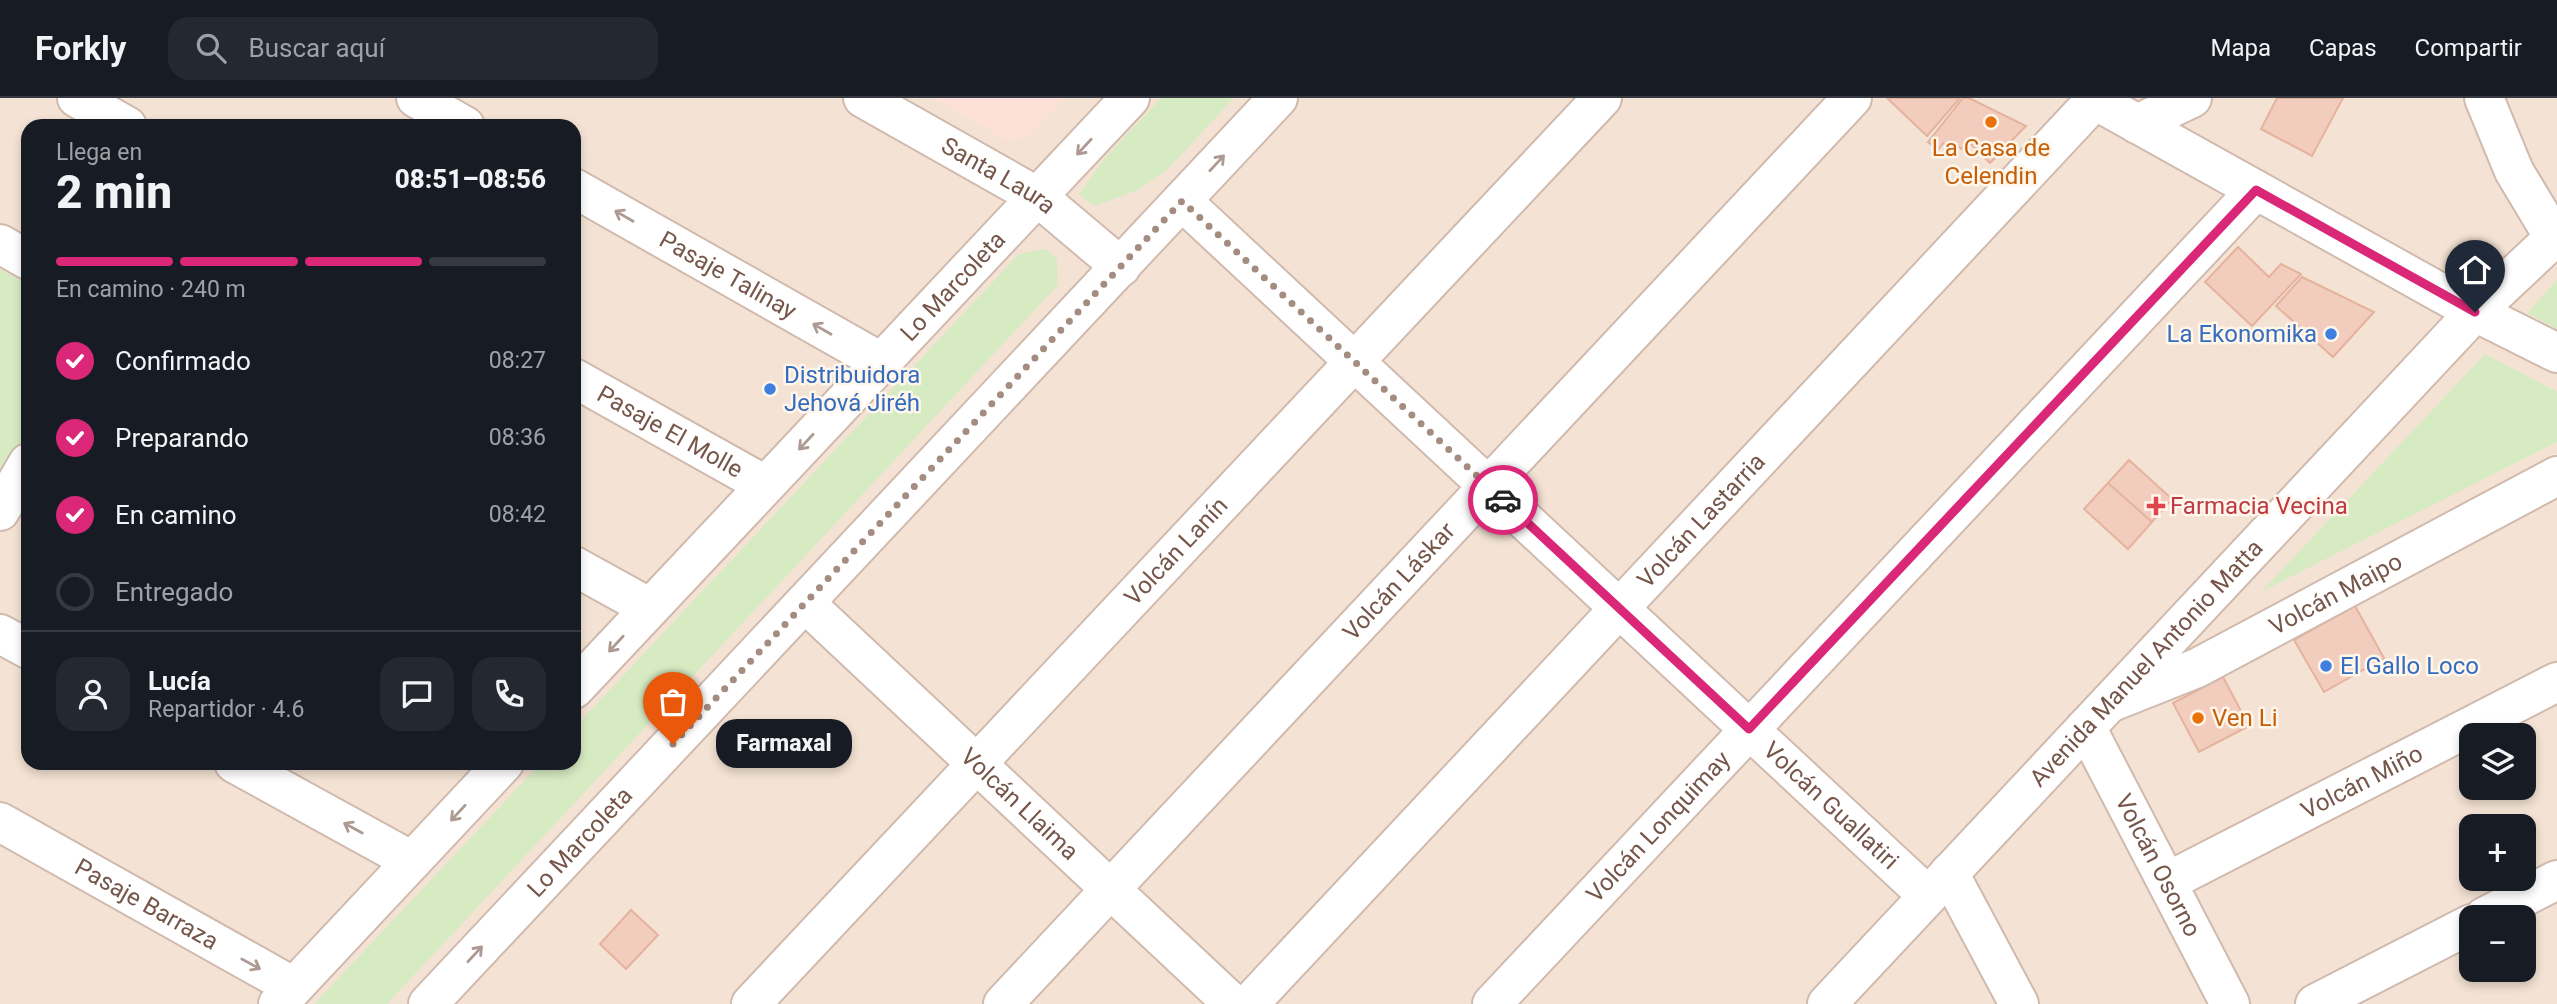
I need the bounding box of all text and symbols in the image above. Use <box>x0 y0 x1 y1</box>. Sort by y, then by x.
search box <box>168 17 658 80</box>
text: Forkly <box>35 29 126 68</box>
icon: search <box>192 29 230 67</box>
text: Buscar aquí <box>248 33 385 63</box>
text: Mapa <box>2210 34 2271 62</box>
text: Capas <box>2309 34 2377 62</box>
text: Compartir <box>2415 34 2522 62</box>
marker: La Casa de Celendin <box>1983 114 1999 130</box>
street label: Santa Laura <box>936 131 1061 220</box>
place label: La Casa de Celendin <box>1932 134 2050 190</box>
one-way arrow <box>1075 138 1092 155</box>
text: Llega en <box>56 139 142 166</box>
one-way arrow <box>1209 155 1226 172</box>
text: 08:51–08:56 <box>395 164 546 194</box>
text: 2 min <box>56 165 172 219</box>
one-way arrow <box>615 209 635 223</box>
street label: Pasaje Talinay <box>655 225 802 325</box>
street label: Lo Marcoleta <box>895 226 1011 347</box>
pin <box>2445 240 2505 312</box>
icon: home <box>2456 251 2494 289</box>
text: En camino · 240 m <box>56 276 246 303</box>
place label: La Ekonomika <box>2167 320 2317 348</box>
one-way arrow <box>812 322 833 335</box>
marker: La Ekonomika <box>2323 326 2339 342</box>
icon: check <box>56 342 94 380</box>
text: Confirmado <box>115 346 251 376</box>
text: 08:27 <box>489 347 546 374</box>
place label: Distribuidora Jehová Jiréh <box>784 361 920 417</box>
street label: Pasaje El Molle <box>592 380 748 484</box>
marker: Distribuidora Jehová Jiréh <box>762 381 778 397</box>
icon: check <box>56 419 94 457</box>
text: Preparando <box>115 423 249 453</box>
text: 08:36 <box>489 424 546 451</box>
one-way arrow <box>797 433 814 450</box>
street label: Volcán Lastarria <box>1632 448 1771 594</box>
courier <box>1468 465 1538 535</box>
icon: car <box>1484 481 1522 519</box>
street label: Volcán Lanín <box>1119 492 1233 611</box>
place label: Farmacia Vecina <box>2170 492 2348 520</box>
icon: check <box>56 496 94 534</box>
marker: Farmacia Vecina <box>2148 498 2164 514</box>
text: En camino <box>115 500 237 530</box>
text: 08:42 <box>489 501 546 528</box>
street label: Volcán Láskar <box>1337 517 1461 646</box>
street label: Avenida Manuel Antonio Matta <box>2024 534 2268 792</box>
street label: Volcán Maipo <box>2265 547 2407 641</box>
text: Entregado <box>115 577 233 607</box>
one-way arrow <box>608 635 625 652</box>
place label: El Gallo Loco <box>2340 652 2479 680</box>
button: person <box>56 657 130 731</box>
button: chat <box>380 657 454 731</box>
button: phone <box>472 657 546 731</box>
marker: El Gallo Loco <box>2318 658 2334 674</box>
text: Lucía <box>148 666 211 696</box>
pin <box>643 672 703 744</box>
icon: bag <box>654 683 692 721</box>
text: Repartidor · 4.6 <box>148 696 305 723</box>
place label: Ven Li <box>2212 704 2277 732</box>
marker: Ven Li <box>2190 710 2206 726</box>
callout: Farmaxal <box>715 720 852 768</box>
map controls <box>2459 723 2536 982</box>
button: layers <box>2459 723 2536 800</box>
text: Farmaxal <box>736 730 832 757</box>
street label: Volcán Guallatiri <box>1758 736 1904 875</box>
street label: Volcán Miño <box>2296 739 2427 825</box>
street label: Volcán Llaima <box>955 742 1084 866</box>
street label: Volcán Lonquimay <box>1581 745 1736 908</box>
street label: Lo Marcoleta <box>522 781 638 903</box>
street label: Volcán Osorno <box>2109 789 2207 941</box>
one-way arrow <box>449 804 466 821</box>
button: + <box>2459 814 2536 891</box>
one-way arrow <box>343 821 363 835</box>
street label: Pasaje Barraza <box>70 853 223 956</box>
button: − <box>2459 905 2536 982</box>
one-way arrow <box>466 946 483 963</box>
one-way arrow <box>241 957 261 971</box>

